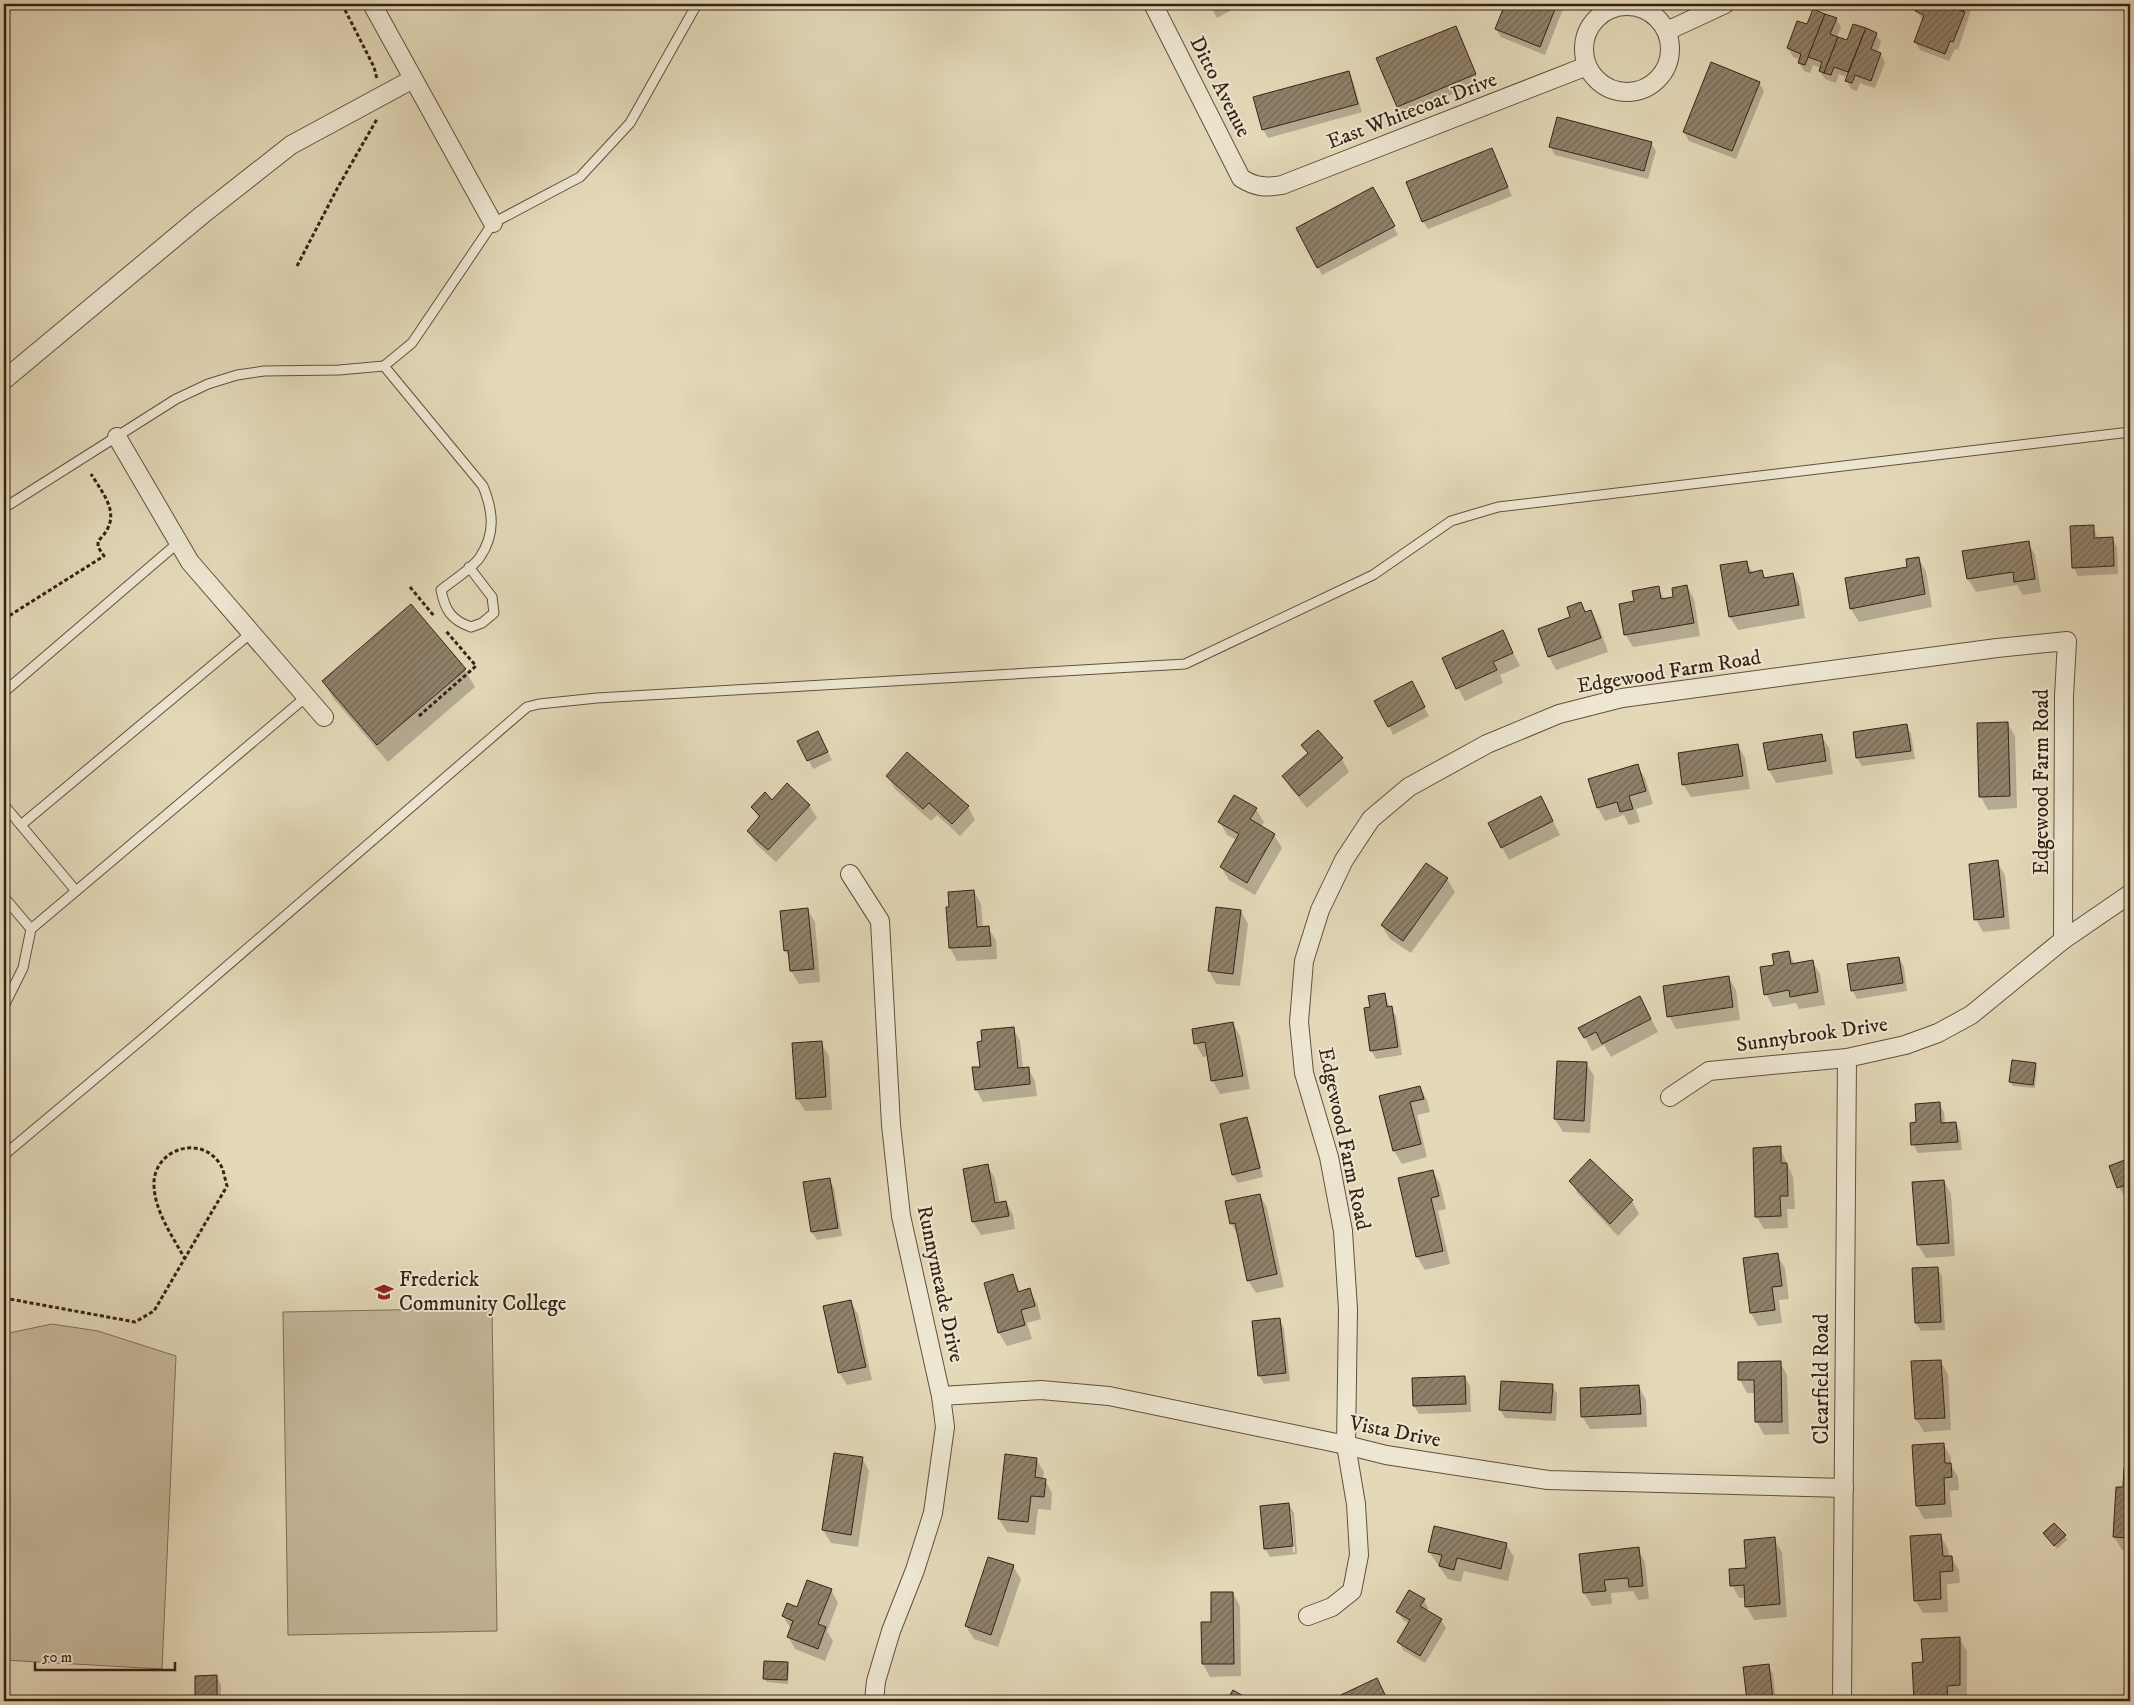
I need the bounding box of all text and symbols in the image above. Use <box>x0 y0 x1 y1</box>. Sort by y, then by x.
street label: Ditto Avenue <box>1184 32 1257 142</box>
street label: East Whitecoat Drive <box>1323 67 1501 155</box>
street label: Edgewood Farm Road <box>1575 645 1763 699</box>
street label: Edgewood Farm Road <box>2029 689 2055 875</box>
street label: Sunnybrook Drive <box>1735 1011 1890 1058</box>
street label: Edgewood Farm Road <box>1312 1045 1376 1233</box>
street label: Runnymeade Drive <box>911 1203 969 1365</box>
place label: Frederick Community College <box>399 1267 567 1317</box>
school or university icon: Frederick Community College <box>373 1281 395 1303</box>
street label: Clearfield Road <box>1809 1313 1835 1444</box>
street label: Vista Drive <box>1346 1410 1443 1454</box>
scale bar <box>35 1640 175 1672</box>
text: 50 m <box>42 1648 72 1667</box>

